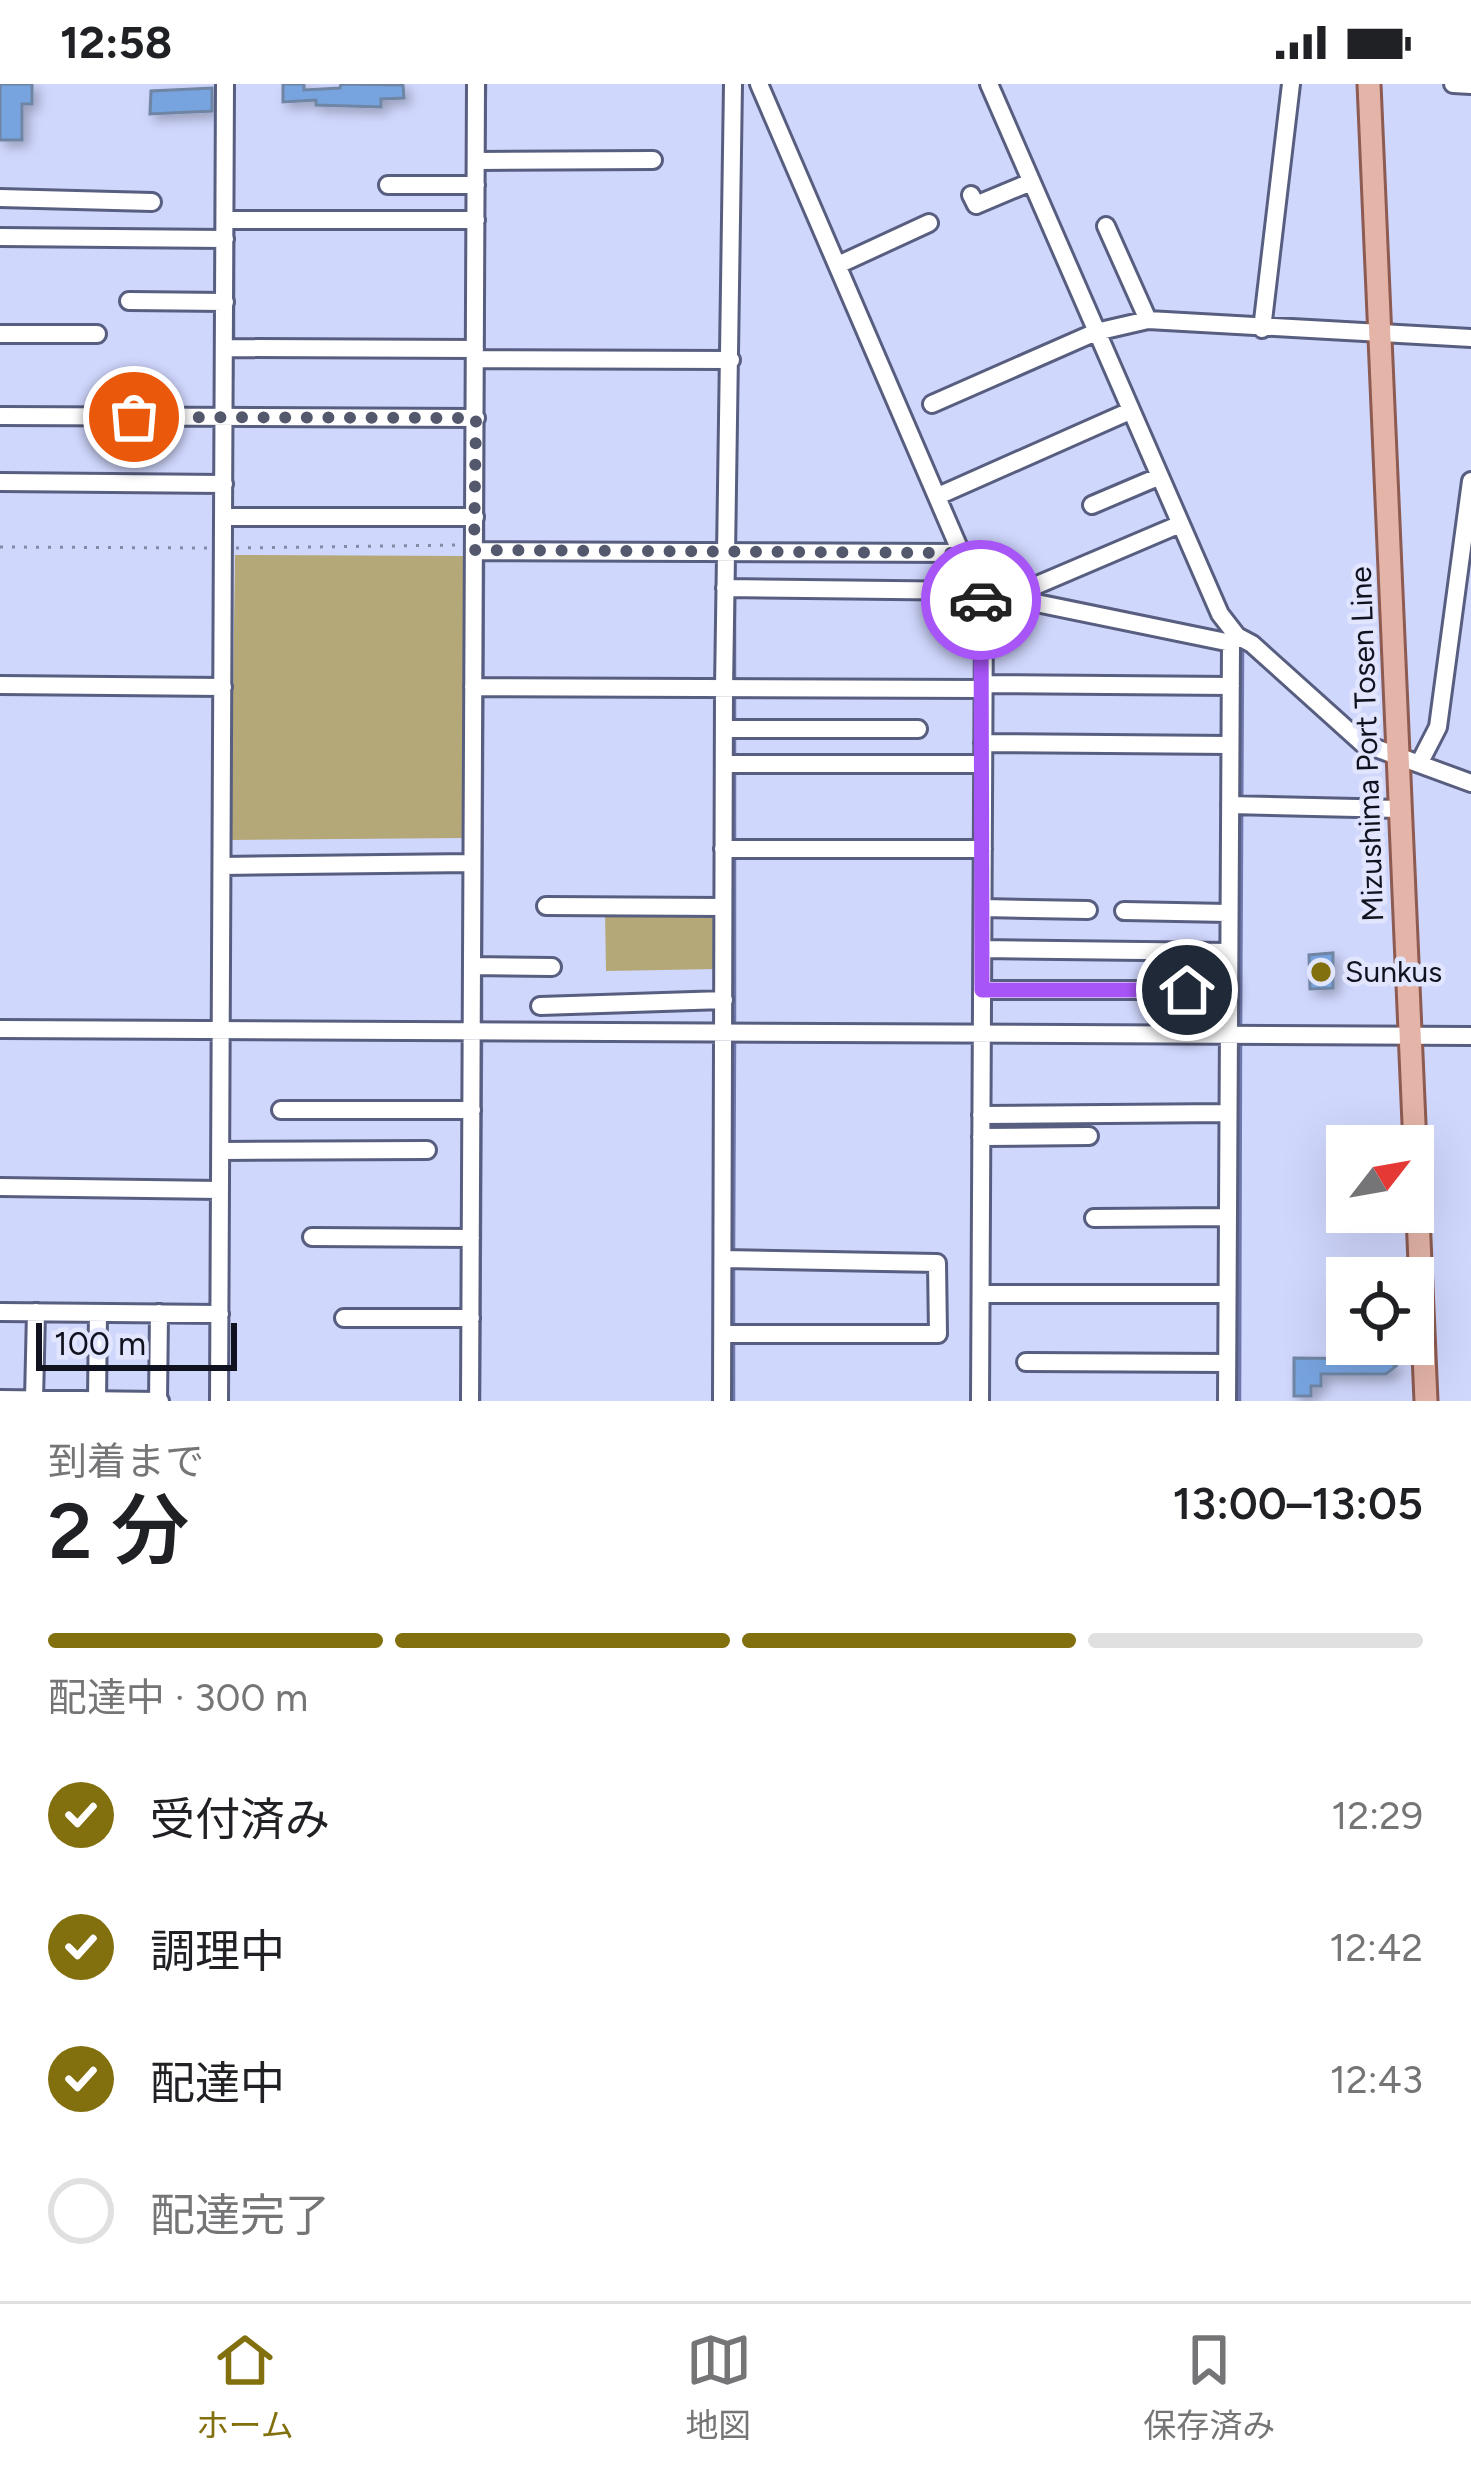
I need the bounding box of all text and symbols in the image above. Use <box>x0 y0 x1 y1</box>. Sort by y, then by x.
text: 12:58 <box>60 15 172 69</box>
pin <box>83 366 185 468</box>
icon: bag <box>101 384 167 450</box>
courier <box>921 540 1041 660</box>
street label: Mizushima Port Tosen Line <box>1342 566 1391 922</box>
icon: car <box>948 567 1014 633</box>
pin <box>1136 939 1238 1041</box>
place label: Sunkus <box>1345 953 1442 990</box>
icon: home <box>1154 957 1220 1023</box>
marker: Sunkus <box>1308 959 1334 985</box>
north arrow <box>1326 1125 1434 1233</box>
map controls <box>1326 1125 1434 1365</box>
button: locate <box>1326 1257 1434 1365</box>
scale bar <box>36 1317 237 1370</box>
text: 100 m <box>54 1324 146 1363</box>
text: 到着まで <box>48 1438 204 1485</box>
text: 13:00–13:05 <box>1172 1476 1423 1530</box>
text: 2 分 <box>48 1484 189 1578</box>
text: 配達中 · 300 m <box>48 1674 308 1721</box>
icon: check <box>48 1782 114 1848</box>
text: 受付済み <box>150 1792 330 1846</box>
text: 12:29 <box>1331 1792 1423 1839</box>
icon: check <box>48 1914 114 1980</box>
text: 調理中 <box>150 1924 285 1978</box>
text: 12:42 <box>1329 1924 1423 1971</box>
icon: check <box>48 2046 114 2112</box>
text: 配達中 <box>150 2056 285 2110</box>
text: 12:43 <box>1330 2056 1423 2103</box>
text: 配達完了 <box>150 2188 330 2242</box>
tab: ホーム <box>196 2327 294 2447</box>
tab: 地図 <box>686 2327 752 2447</box>
tab: 保存済み <box>1143 2327 1275 2447</box>

